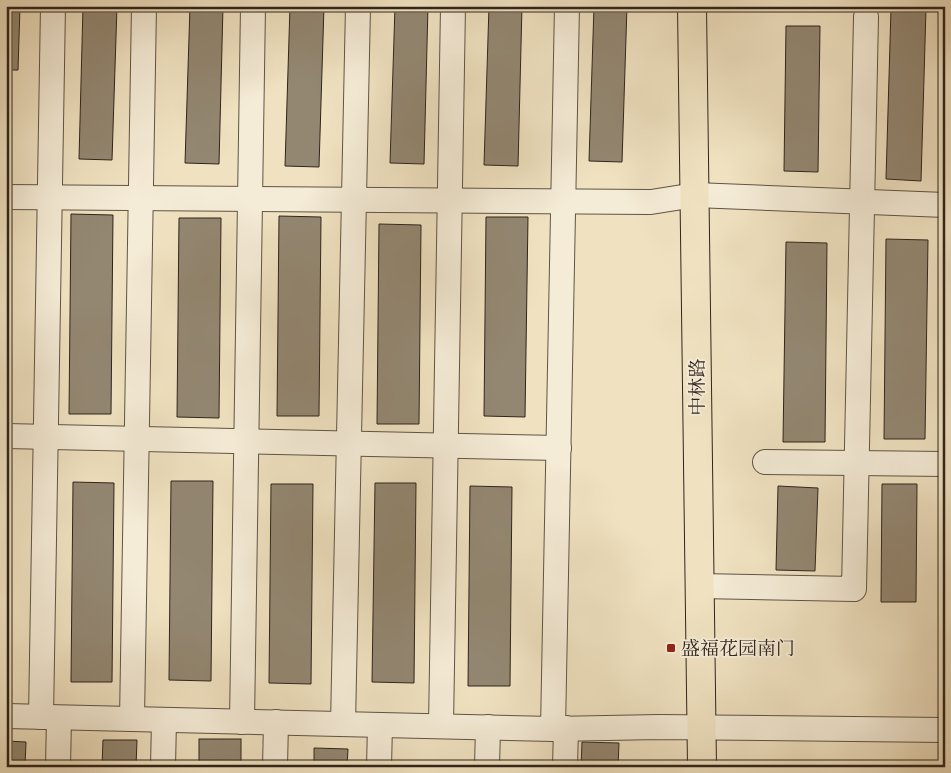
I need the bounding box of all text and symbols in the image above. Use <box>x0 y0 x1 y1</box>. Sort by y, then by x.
street label: 中林路 <box>687 358 710 416</box>
place label: 盛福花园南门 <box>681 638 795 661</box>
marker: 盛福花园南门 <box>665 642 677 654</box>

